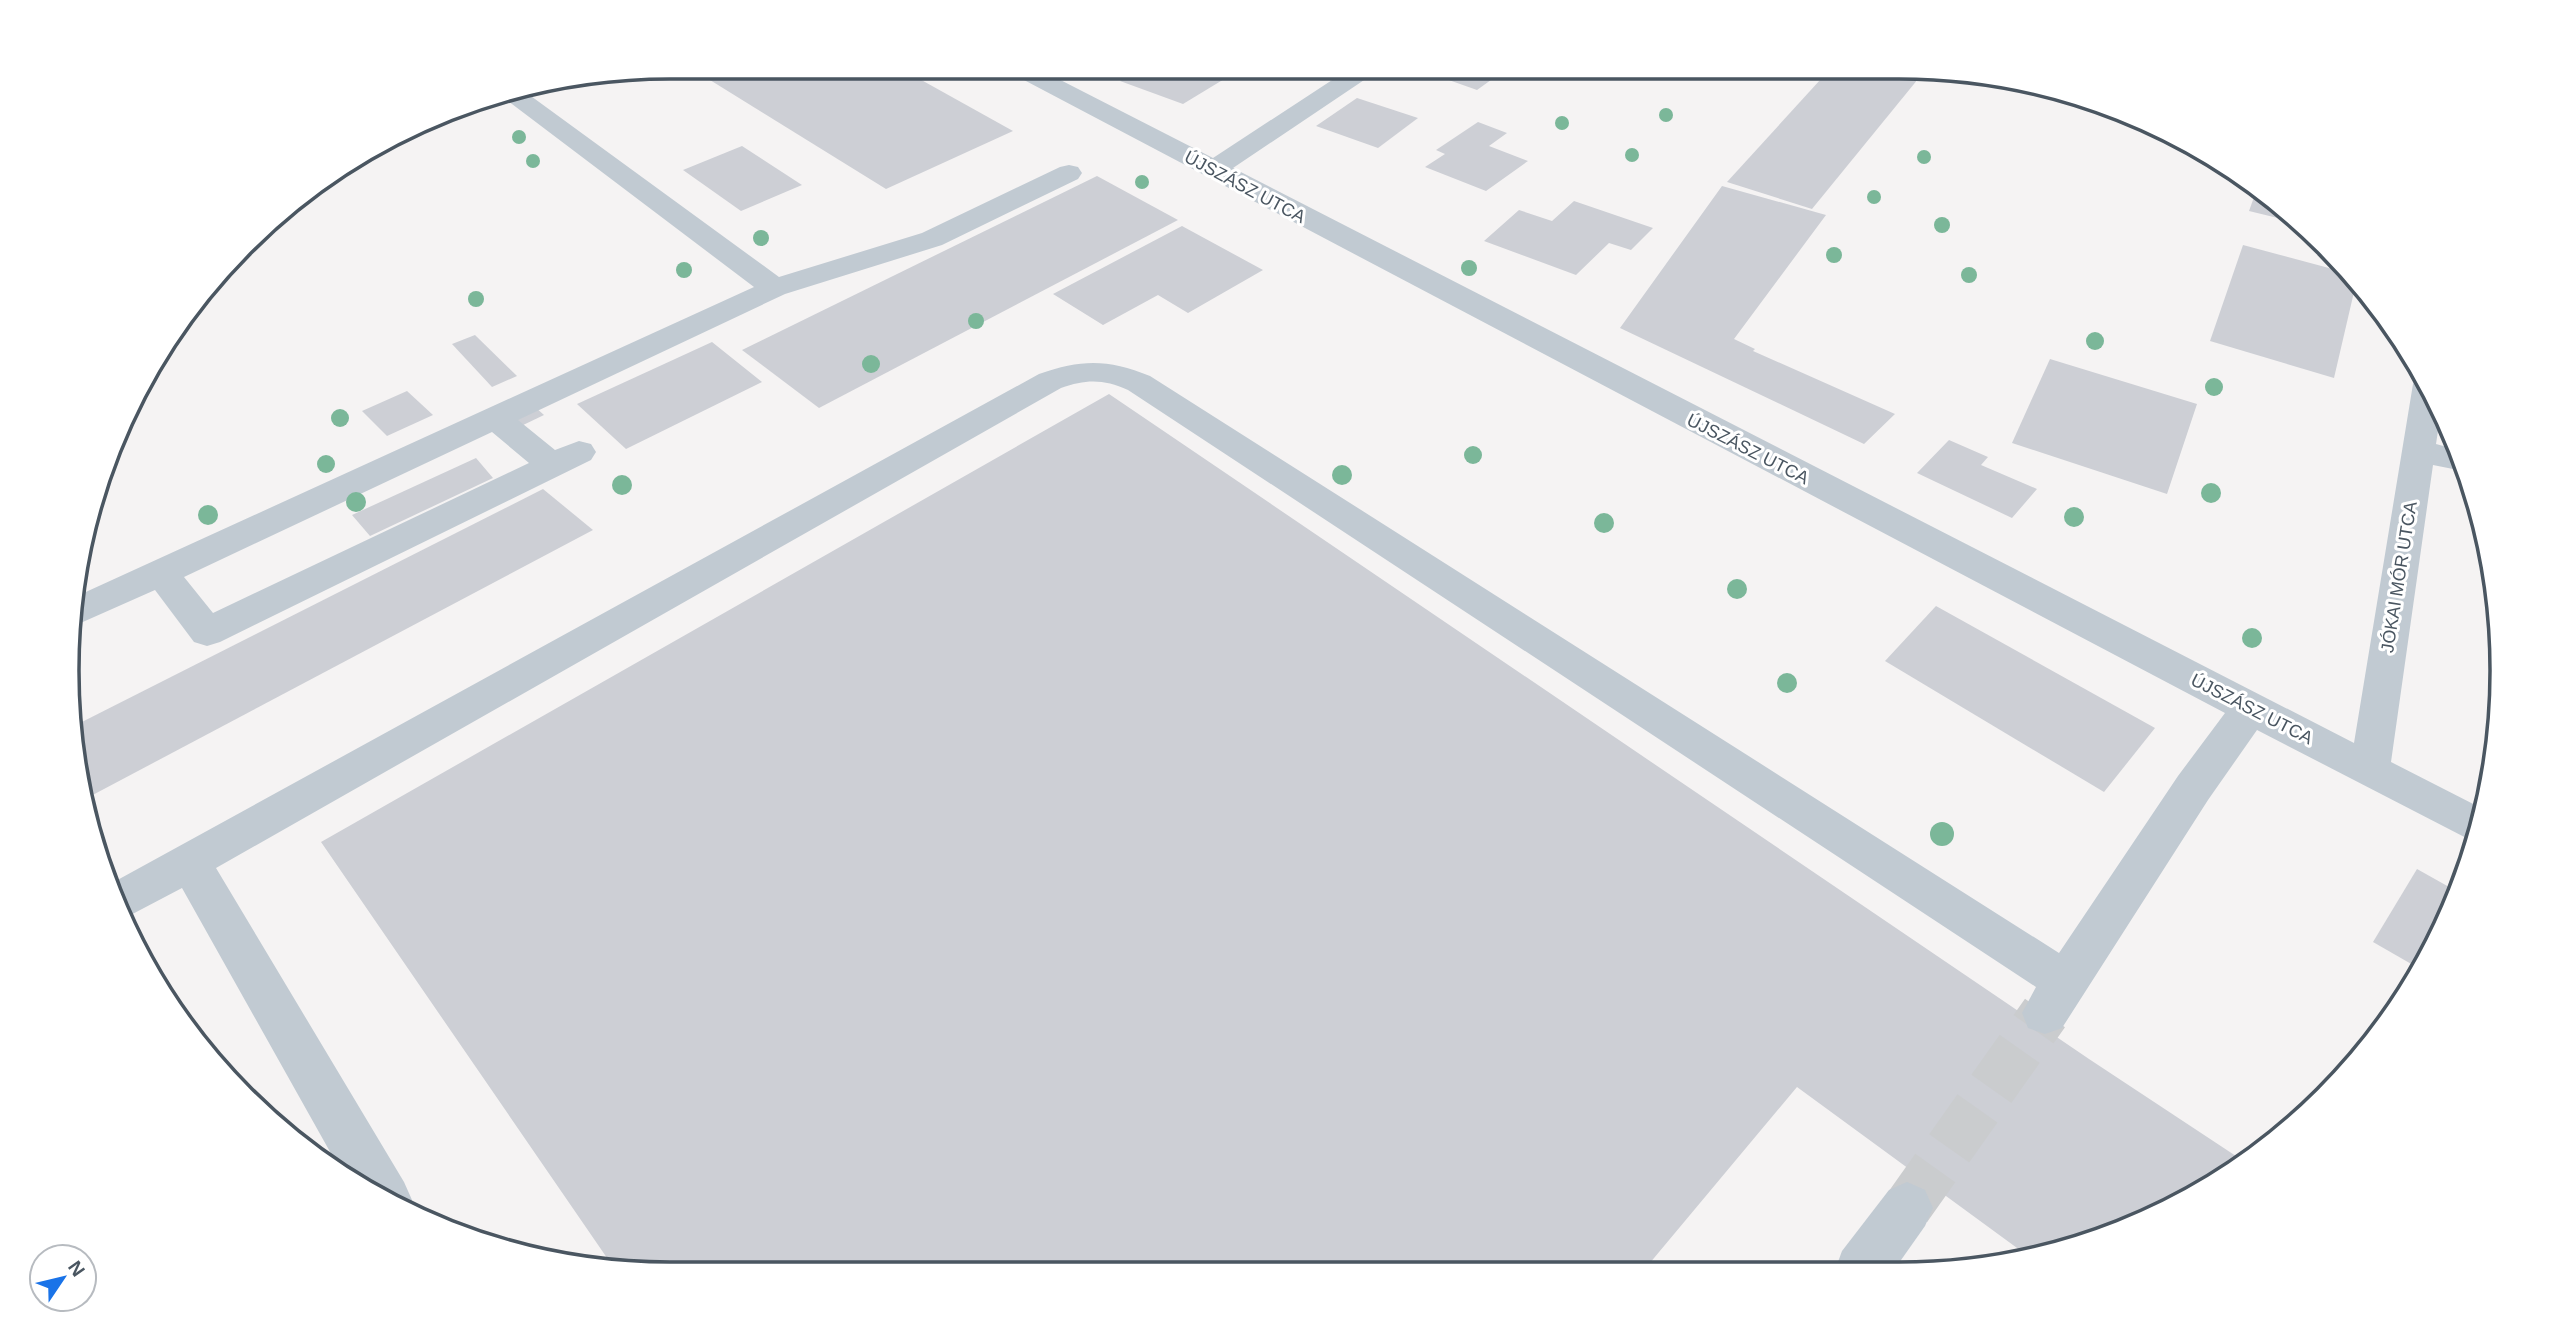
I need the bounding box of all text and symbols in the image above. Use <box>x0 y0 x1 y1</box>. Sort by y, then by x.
street label: ÚJSZÁSZ UTCA <box>1181 146 1309 227</box>
street label: ÚJSZÁSZ UTCA <box>1684 409 1813 488</box>
street label: JÓKAI MÓR UTCA <box>2376 500 2421 654</box>
street label: ÚJSZÁSZ UTCA <box>2188 669 2317 748</box>
north arrow <box>28 1243 98 1313</box>
text: N <box>64 1257 89 1280</box>

